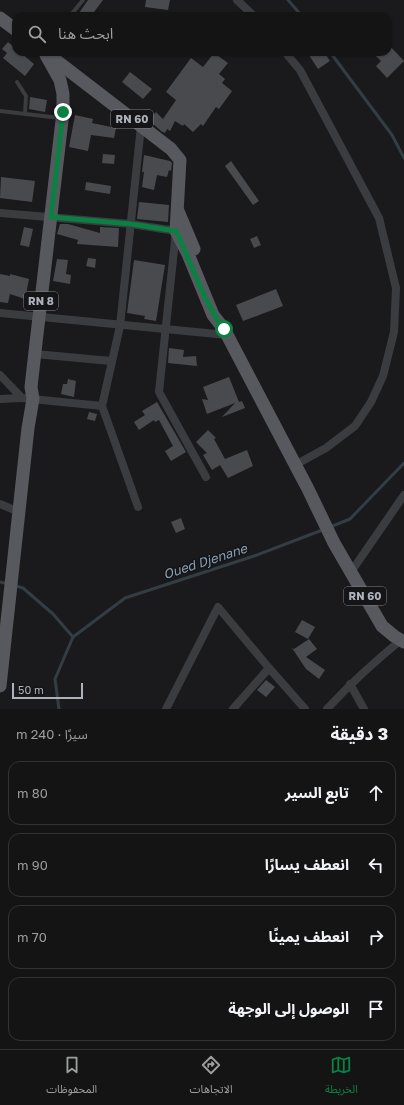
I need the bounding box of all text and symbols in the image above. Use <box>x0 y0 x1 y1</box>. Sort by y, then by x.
search box <box>12 12 392 56</box>
icon: search <box>26 23 48 45</box>
text: ابحث هنا <box>58 24 113 42</box>
route end <box>54 103 72 121</box>
road number: RN 60 <box>111 110 153 128</box>
road number: RN 8 <box>24 292 58 310</box>
route start <box>215 320 233 338</box>
water label: Oued Djenane <box>161 539 250 582</box>
road number: RN 60 <box>344 587 386 605</box>
scale bar <box>12 681 83 700</box>
text: 50 m <box>18 683 44 696</box>
text: 3 دقيقة <box>331 723 388 744</box>
text: سيرًا · 240 m <box>16 726 88 742</box>
icon: ahead <box>365 782 387 804</box>
text: تابع السير <box>285 783 349 801</box>
text: 80 m <box>17 785 48 801</box>
icon: left <box>365 854 387 876</box>
text: انعطف يسارًا <box>265 855 349 873</box>
text: 90 m <box>17 857 48 873</box>
icon: right <box>365 926 387 948</box>
text: انعطف يمينًا <box>269 927 349 945</box>
text: 70 m <box>17 929 47 945</box>
icon: arrive <box>365 998 387 1020</box>
text: الوصول إلى الوجهة <box>228 999 349 1017</box>
tab: المحفوظات <box>46 1054 97 1101</box>
tab: الاتجاهات <box>190 1054 233 1101</box>
tab: الخريطة <box>325 1054 358 1101</box>

